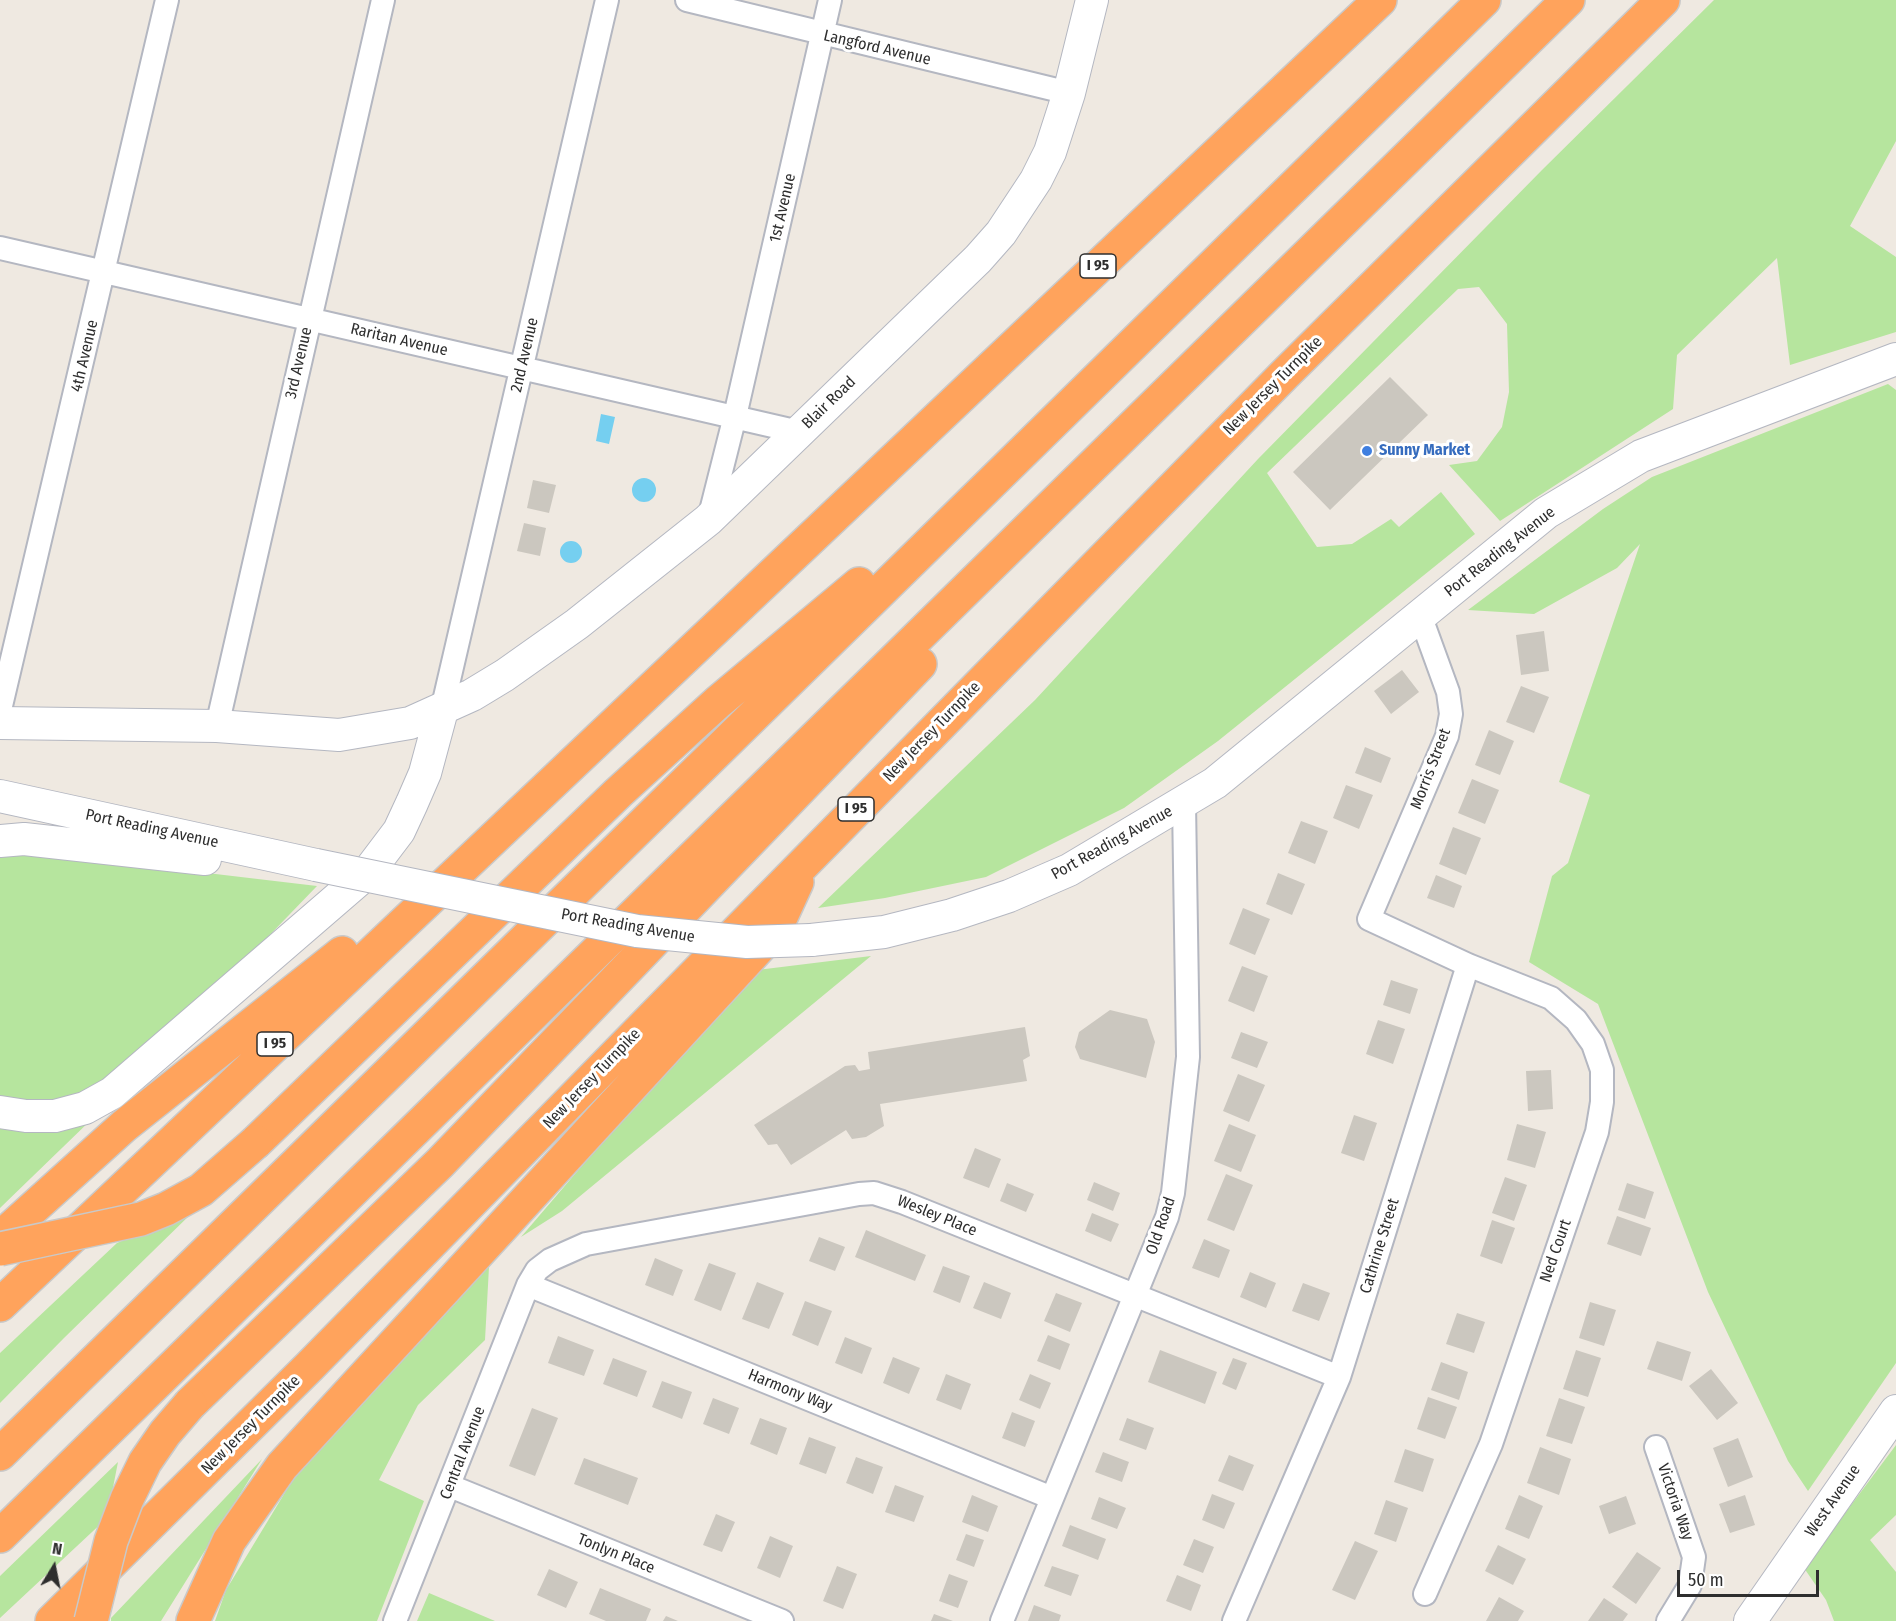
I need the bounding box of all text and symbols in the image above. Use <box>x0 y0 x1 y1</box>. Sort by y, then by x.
street label: Langford Avenue <box>822 26 932 70</box>
street label: 1st Avenue <box>766 172 800 244</box>
road number: I 95 <box>1080 254 1116 278</box>
street label: 2nd Avenue <box>507 316 543 394</box>
street label: 4th Avenue <box>67 318 103 394</box>
street label: Raritan Avenue <box>348 319 450 361</box>
street label: 3rd Avenue <box>281 325 317 401</box>
street label: New Jersey Turnpike <box>1220 333 1326 439</box>
street label: Blair Road <box>798 373 860 433</box>
place label: Sunny Market <box>1379 441 1470 461</box>
marker: Sunny Market <box>1360 444 1374 458</box>
street label: Port Reading Avenue <box>1441 503 1559 601</box>
street label: New Jersey Turnpike <box>879 678 985 786</box>
street label: Morris Street <box>1407 726 1455 812</box>
road number: I 95 <box>838 797 874 821</box>
street label: Port Reading Avenue <box>1048 802 1176 884</box>
street label: Port Reading Avenue <box>84 806 220 852</box>
street label: Port Reading Avenue <box>560 905 696 947</box>
street label: New Jersey Turnpike <box>539 1025 645 1133</box>
road number: I 95 <box>257 1032 293 1056</box>
street label: Wesley Place <box>894 1191 980 1241</box>
street label: Old Road <box>1142 1195 1180 1257</box>
street label: Cathrine Street <box>1356 1196 1404 1296</box>
street label: Ned Court <box>1536 1217 1576 1285</box>
street label: Harmony Way <box>745 1365 835 1417</box>
street label: New Jersey Turnpike <box>198 1372 304 1478</box>
street label: Central Avenue <box>436 1404 490 1502</box>
street label: Victoria Way <box>1653 1461 1697 1543</box>
street label: West Avenue <box>1801 1461 1865 1541</box>
street label: Tonlyn Place <box>575 1530 657 1578</box>
north arrow <box>24 1537 84 1597</box>
text: N <box>51 1539 64 1559</box>
scale bar <box>1680 1558 1822 1596</box>
text: 50 m <box>1688 1569 1724 1591</box>

